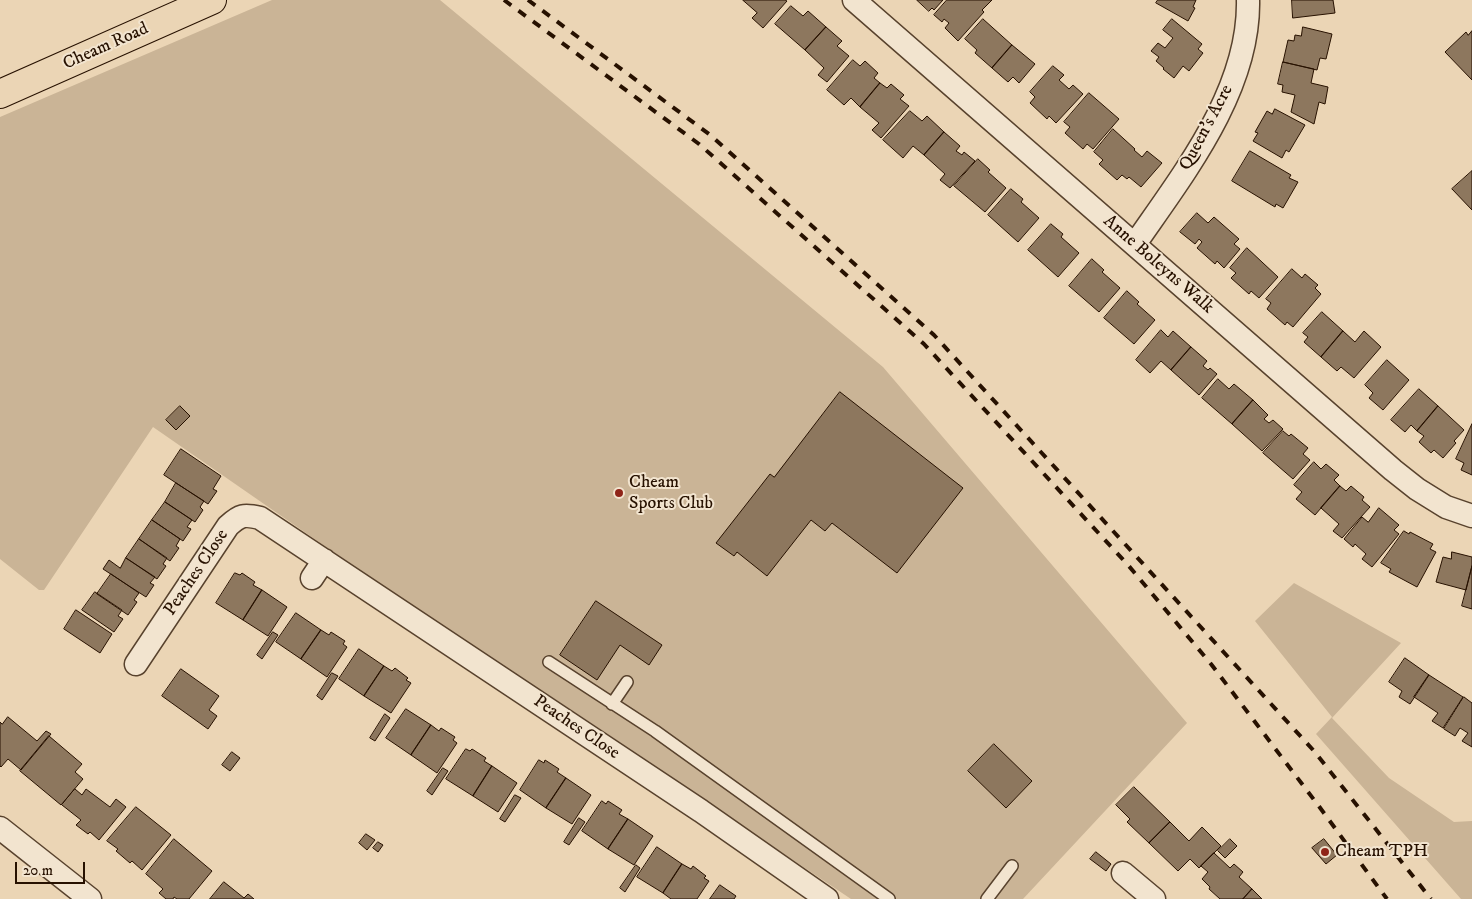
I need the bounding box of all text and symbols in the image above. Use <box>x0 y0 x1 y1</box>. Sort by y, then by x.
street label: Cheam Road <box>60 19 152 75</box>
street label: Queen's Acre <box>1175 82 1239 174</box>
street label: Anne Boleyns Walk <box>1098 211 1218 319</box>
place label: Cheam Sports Club <box>629 472 713 514</box>
marker: Cheam Sports Club <box>613 487 625 499</box>
street label: Peaches Close <box>160 526 234 620</box>
street label: Peaches Close <box>529 691 623 765</box>
place label: Cheam TPH <box>1335 841 1428 863</box>
marker: Cheam TPH <box>1319 846 1331 858</box>
scale bar <box>18 852 88 884</box>
text: 20 m <box>23 861 53 880</box>

